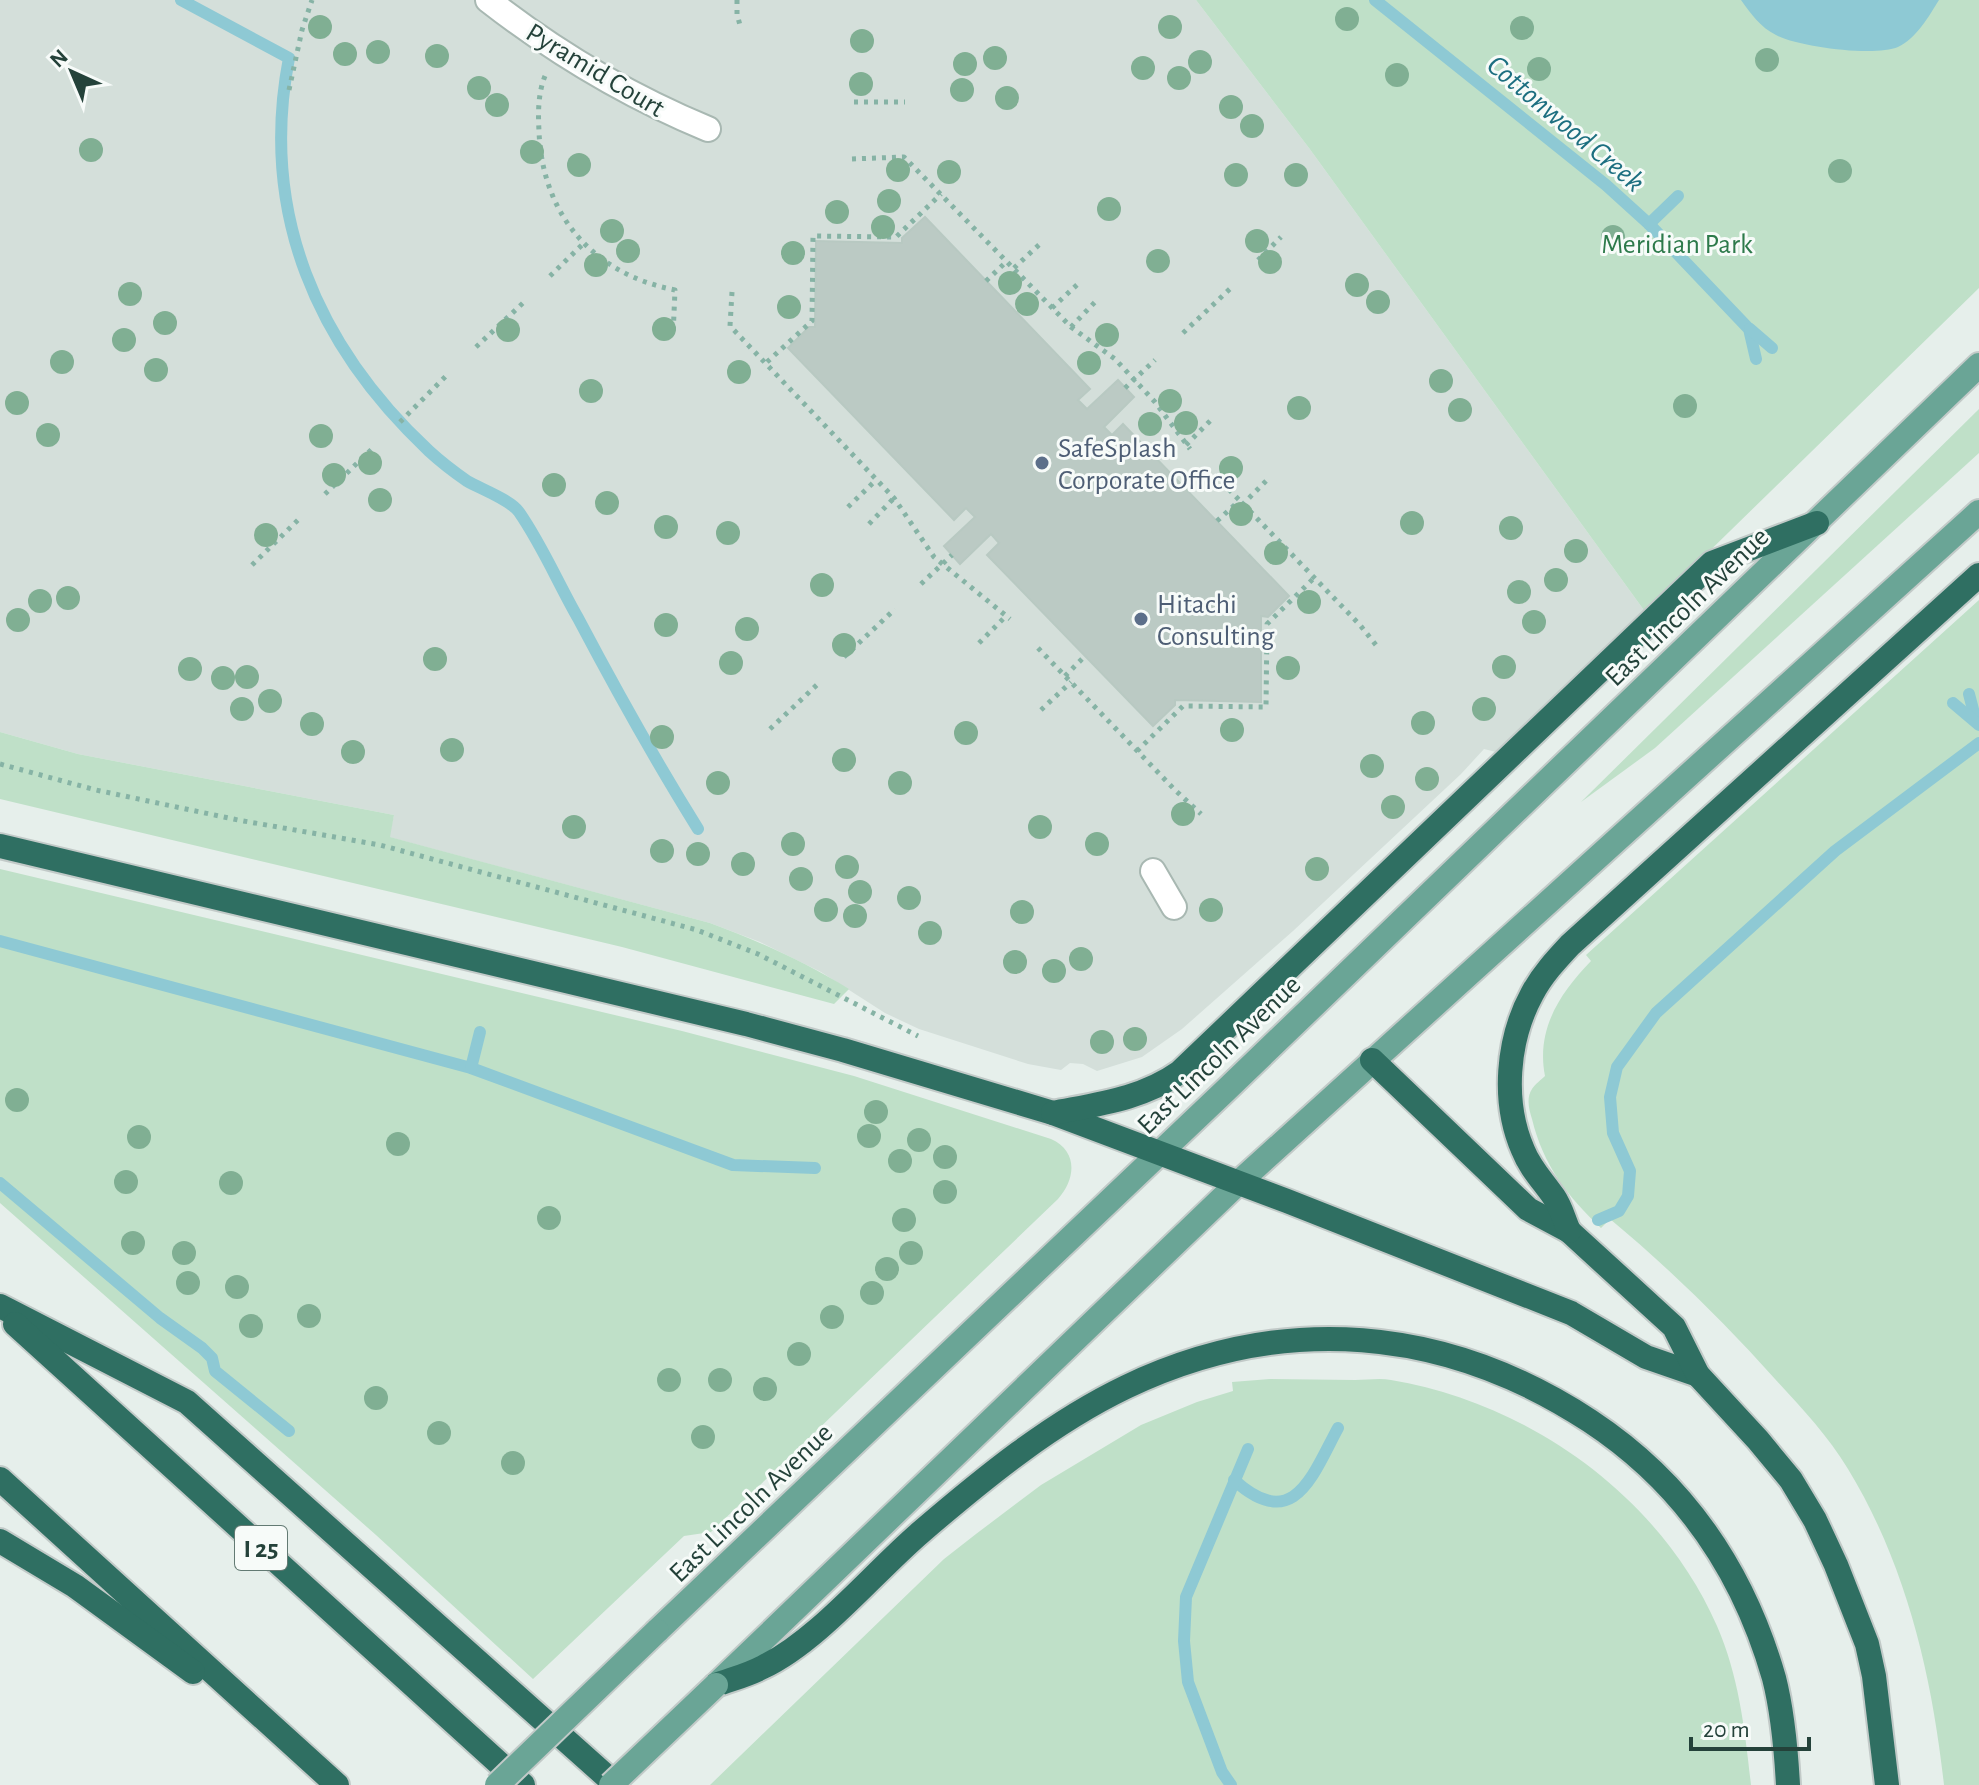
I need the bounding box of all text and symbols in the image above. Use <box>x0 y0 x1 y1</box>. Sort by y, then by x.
street label: Pyramid Court <box>521 19 669 123</box>
north arrow <box>32 32 112 112</box>
text: N <box>46 45 72 72</box>
water label: Cottonwood Creek <box>1481 50 1650 198</box>
park label: Meridian Park <box>1601 231 1753 259</box>
place label: SafeSplash Corporate Office <box>1058 435 1235 495</box>
marker: SafeSplash Corporate Office <box>1033 454 1051 472</box>
street label: East Lincoln Avenue <box>1600 523 1774 692</box>
place label: Hitachi Consulting <box>1157 591 1275 651</box>
marker: Hitachi Consulting <box>1132 610 1150 628</box>
street label: East Lincoln Avenue <box>1132 971 1306 1140</box>
street label: East Lincoln Avenue <box>664 1419 838 1588</box>
road number: I 25 <box>235 1526 287 1570</box>
scale bar <box>1691 1701 1809 1751</box>
text: 20 m <box>1703 1718 1750 1742</box>

